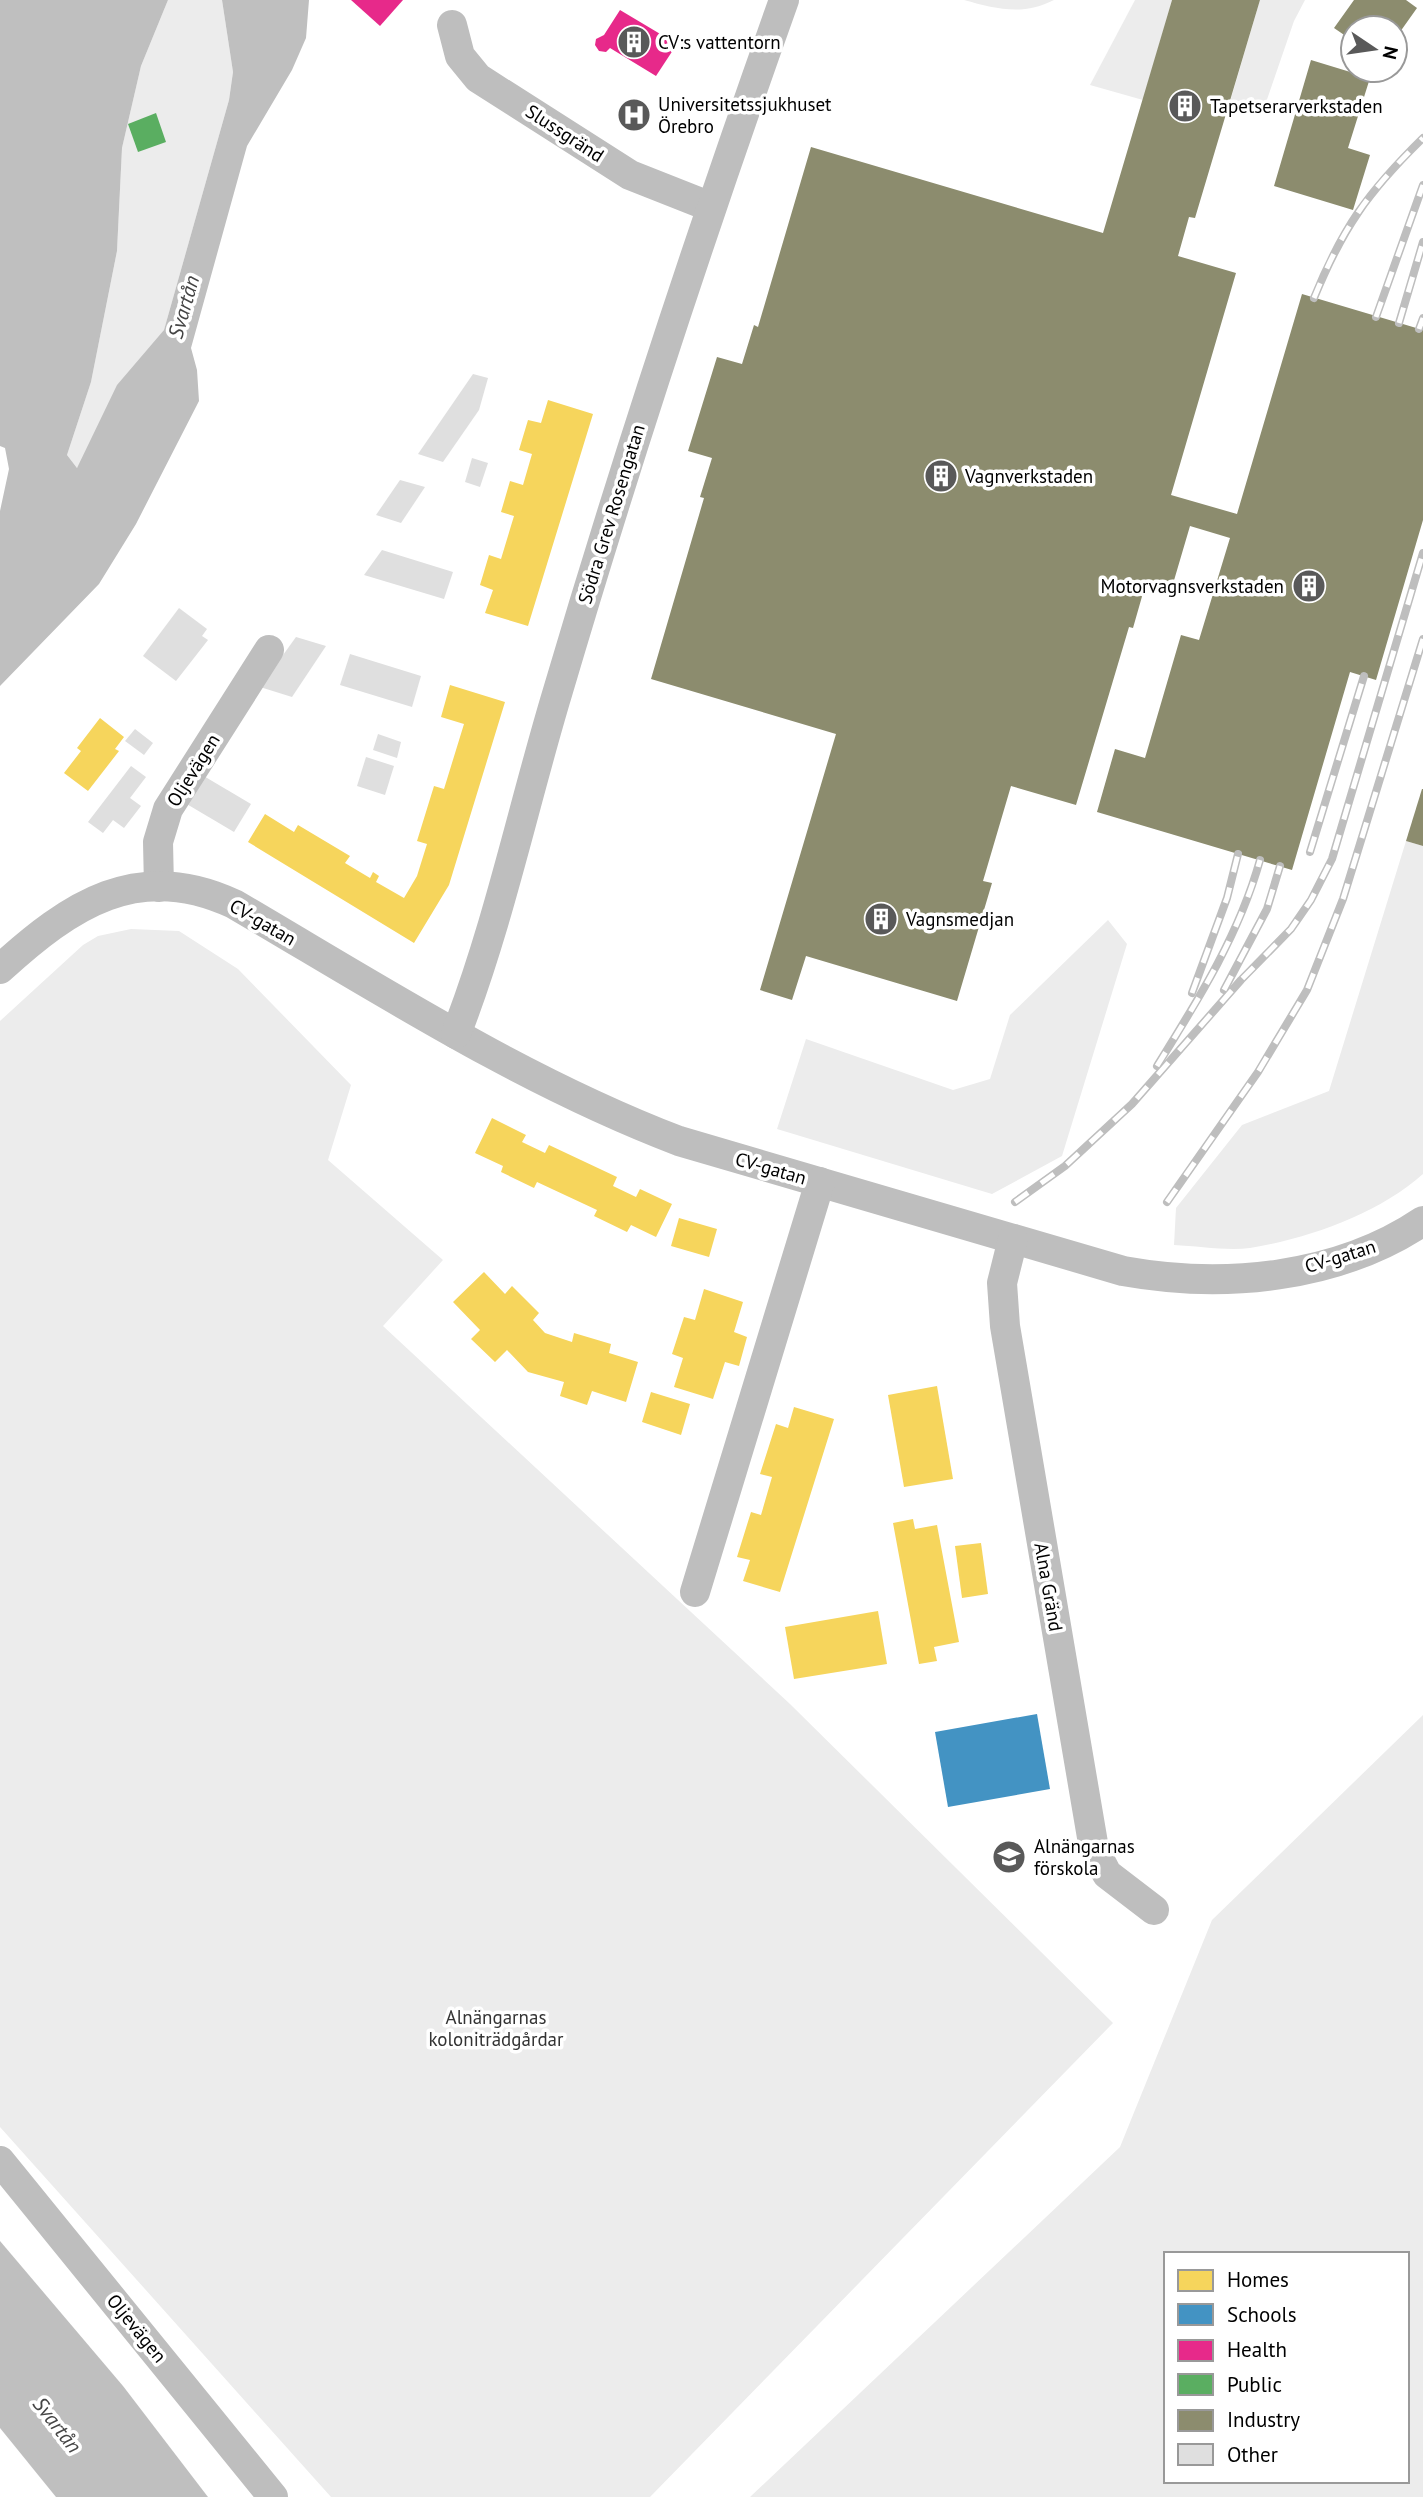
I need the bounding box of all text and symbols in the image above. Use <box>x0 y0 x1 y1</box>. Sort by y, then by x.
north arrow <box>1339 14 1409 84</box>
building icon: CV:s vattentorn <box>615 23 653 61</box>
place label: CV:s vattentorn <box>658 30 781 54</box>
text: N <box>1377 44 1404 62</box>
building icon: Tapetserarverkstaden <box>1166 87 1204 125</box>
place label: Universitetssjukhuset Örebro <box>658 92 832 138</box>
place label: Tapetserarverkstaden <box>1210 94 1383 118</box>
hospital icon: Universitetssjukhuset Örebro <box>615 96 653 134</box>
street label: Slussgränd <box>521 99 609 167</box>
water label: Svartån <box>162 272 205 342</box>
street label: Södra Grev Rosengatan <box>572 421 650 607</box>
building icon: Vagnverkstaden <box>922 457 960 495</box>
place label: Vagnverkstaden <box>964 464 1093 488</box>
building icon: Motorvagnsverkstaden <box>1290 567 1328 605</box>
place label: Motorvagnsverkstaden <box>1100 574 1284 598</box>
street label: Oljevägen <box>161 729 225 811</box>
street label: CV-gatan <box>225 893 301 951</box>
building icon: Vagnsmedjan <box>862 900 900 938</box>
place label: Vagnsmedjan <box>905 907 1014 931</box>
street label: CV-gatan <box>733 1146 809 1190</box>
street label: CV-gatan <box>1302 1234 1378 1278</box>
street label: Alna Gränd <box>1029 1541 1069 1633</box>
place label: Alnängarnas förskola <box>1034 1834 1135 1880</box>
school or university icon: Alnängarnas förskola <box>990 1838 1028 1876</box>
park label: Alnängarnas koloniträdgårdar <box>428 2005 564 2051</box>
legend <box>1164 2252 1409 2483</box>
text: Homes <box>1227 2266 1289 2293</box>
street label: Oljevägen <box>102 2289 172 2367</box>
text: Schools <box>1227 2301 1297 2328</box>
text: Health <box>1227 2336 1287 2363</box>
text: Public <box>1227 2371 1282 2398</box>
water label: Svartån <box>27 2391 88 2458</box>
text: Industry <box>1227 2406 1300 2433</box>
text: Other <box>1227 2441 1278 2468</box>

